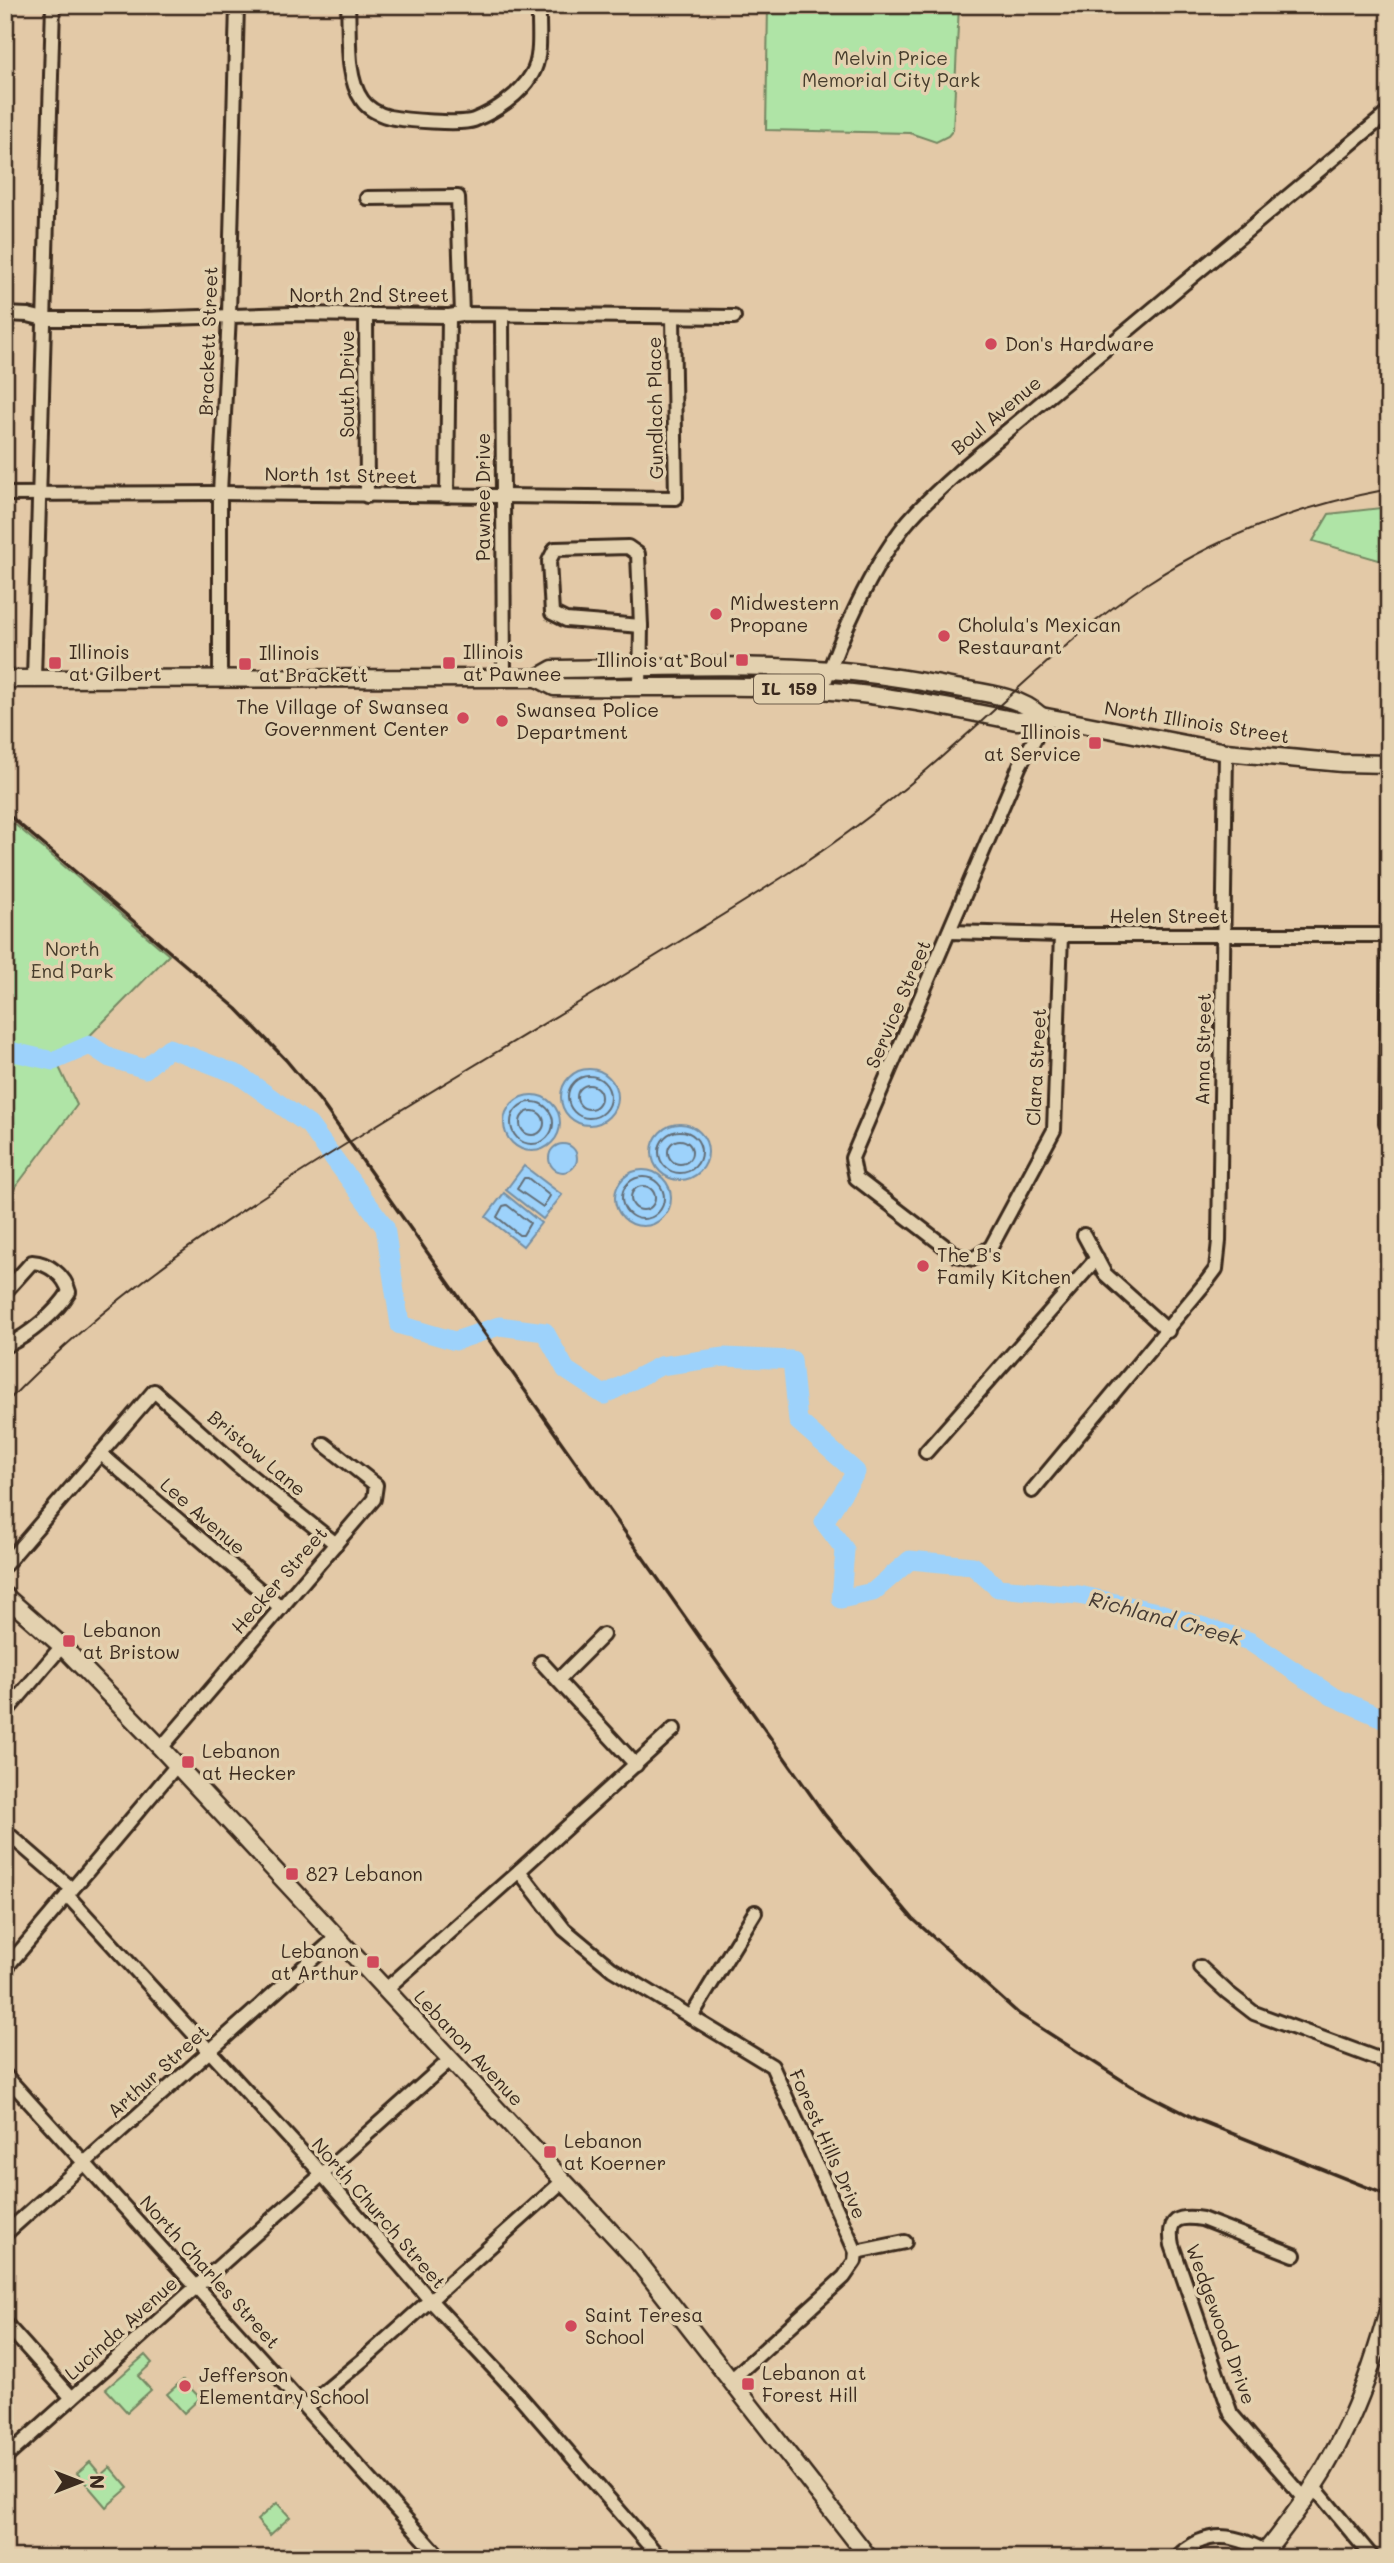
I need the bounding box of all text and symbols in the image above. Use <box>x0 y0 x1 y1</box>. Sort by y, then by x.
park label: Melvin Price Memorial City Park <box>802 45 980 92</box>
street label: Brackett Street <box>192 266 223 416</box>
street label: North 2nd Street <box>289 282 449 307</box>
street label: South Drive <box>334 330 359 438</box>
place label: Don's Hardware <box>1005 331 1154 356</box>
street label: Gundlach Place <box>641 336 668 480</box>
marker: Don's Hardware <box>983 336 999 352</box>
street label: Boul Avenue <box>945 370 1046 460</box>
street label: Pawnee Drive <box>470 433 495 561</box>
street label: North 1st Street <box>264 461 418 488</box>
place label: Midwestern Propane <box>730 590 839 637</box>
marker: Midwestern Propane <box>708 606 724 622</box>
place label: Cholula's Mexican Restaurant <box>958 612 1121 659</box>
marker: Cholula's Mexican Restaurant <box>936 628 952 644</box>
place label: Illinois at Gilbert <box>69 639 162 686</box>
place label: Illinois at Pawnee <box>463 639 562 686</box>
place label: Illinois at Brackett <box>259 640 368 687</box>
place label: Illinois at Boul <box>597 647 728 672</box>
marker: Illinois at Boul <box>734 652 750 668</box>
marker: Illinois at Gilbert <box>47 655 63 671</box>
marker: Illinois at Pawnee <box>441 655 457 671</box>
marker: Illinois at Brackett <box>237 656 253 672</box>
road number: IL 159 <box>754 674 824 704</box>
place label: The Village of Swansea Government Center <box>236 694 449 741</box>
street label: North Illinois Street <box>1103 695 1291 748</box>
place label: Swansea Police Department <box>516 697 659 744</box>
marker: The Village of Swansea Government Center <box>455 710 471 726</box>
marker: Swansea Police Department <box>494 713 510 729</box>
place label: Illinois at Service <box>984 719 1081 766</box>
marker: Illinois at Service <box>1087 735 1103 751</box>
street label: Helen Street <box>1110 903 1228 928</box>
park label: North End Park <box>31 936 113 983</box>
street label: Service Street <box>859 936 936 1072</box>
street label: Anna Street <box>1189 992 1216 1106</box>
street label: Clara Street <box>1020 1007 1051 1127</box>
place label: The B's Family Kitchen <box>937 1242 1071 1289</box>
marker: The B's Family Kitchen <box>915 1258 931 1274</box>
street label: Bristow Lane <box>203 1404 312 1501</box>
street label: Lee Avenue <box>155 1472 251 1560</box>
street label: Hecker Street <box>225 1521 332 1639</box>
water label: Richland Creek <box>1086 1584 1245 1651</box>
place label: Lebanon at Bristow <box>83 1617 180 1664</box>
marker: Lebanon at Bristow <box>61 1633 77 1649</box>
place label: Lebanon at Hecker <box>202 1738 296 1785</box>
marker: Lebanon at Hecker <box>180 1754 196 1770</box>
place label: 827 Lebanon <box>306 1861 423 1886</box>
marker: 827 Lebanon <box>284 1866 300 1882</box>
place label: Lebanon at Arthur <box>271 1938 359 1985</box>
marker: Lebanon at Arthur <box>365 1954 381 1970</box>
street label: Lebanon Avenue <box>409 1984 530 2111</box>
street label: Arthur Street <box>102 2018 214 2123</box>
street label: Forest Hills Drive <box>784 2065 873 2223</box>
place label: Lebanon at Koerner <box>564 2128 666 2175</box>
street label: North Church Street <box>307 2132 452 2294</box>
marker: Lebanon at Koerner <box>542 2144 558 2160</box>
street label: North Charles Street <box>135 2190 286 2354</box>
street label: Wedgewood Drive <box>1181 2240 1262 2407</box>
street label: Lucinda Avenue <box>59 2270 182 2385</box>
place label: Saint Teresa School <box>585 2302 703 2349</box>
marker: Saint Teresa School <box>563 2318 579 2334</box>
place label: Lebanon at Forest Hill <box>762 2360 866 2407</box>
place label: Jefferson Elementary School <box>199 2362 369 2409</box>
marker: Lebanon at Forest Hill <box>740 2376 756 2392</box>
marker: Jefferson Elementary School <box>177 2378 193 2394</box>
north arrow <box>46 2448 116 2518</box>
text: N <box>85 2475 110 2489</box>

